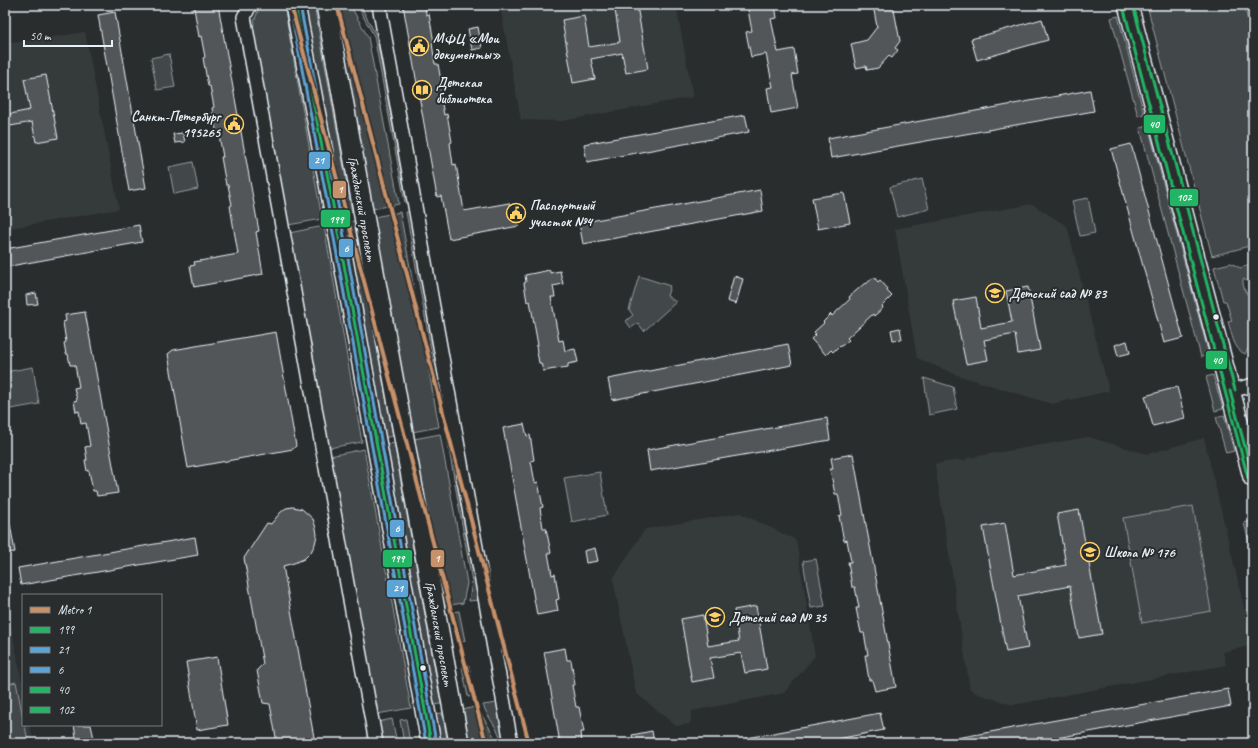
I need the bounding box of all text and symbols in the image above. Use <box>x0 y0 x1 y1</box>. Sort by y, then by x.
scale bar <box>24 22 112 48</box>
text: 50 m <box>30 28 52 44</box>
place label: МФЦ «Мои документы» <box>433 30 501 63</box>
public building icon: МФЦ «Мои документы» <box>408 35 430 57</box>
place label: Детская библиотека <box>436 74 492 107</box>
library icon: Детская библиотека <box>411 79 433 101</box>
place label: Санкт-Петербург 195265 <box>131 108 222 141</box>
public building icon: Санкт-Петербург 195265 <box>223 113 245 135</box>
line badge: 40 <box>1143 114 1166 134</box>
text: 40 <box>1149 117 1160 131</box>
line badge: 21 <box>308 151 331 170</box>
text: 21 <box>314 153 325 167</box>
street label: Гражданский проспект <box>344 155 380 264</box>
line badge: 1 <box>332 180 347 199</box>
text: 1 <box>338 182 344 196</box>
line badge: 102 <box>1169 188 1199 207</box>
text: 102 <box>1177 190 1192 204</box>
place label: Паспортный участок №4 <box>528 197 596 230</box>
public building icon: Паспортный участок №4 <box>505 202 527 224</box>
line badge: 199 <box>320 209 351 228</box>
text: 199 <box>329 212 344 226</box>
line badge: 6 <box>338 238 354 258</box>
text: 6 <box>343 241 349 255</box>
school or university icon: Детский сад № 83 <box>984 282 1006 304</box>
place label: Детский сад № 83 <box>1009 285 1108 302</box>
unlabelled marker <box>1211 312 1221 322</box>
line badge: 40 <box>1205 350 1228 370</box>
text: 40 <box>1212 353 1223 367</box>
line badge: 6 <box>389 519 405 538</box>
text: 6 <box>394 521 400 535</box>
school or university icon: Школа № 176 <box>1079 541 1101 563</box>
place label: Школа № 176 <box>1104 544 1176 561</box>
line badge: 199 <box>382 549 413 568</box>
line badge: 1 <box>430 549 445 568</box>
text: 199 <box>390 551 405 565</box>
text: 1 <box>435 551 441 565</box>
line badge: 21 <box>386 579 409 598</box>
street label: Гражданский проспект <box>421 580 457 689</box>
text: 21 <box>393 581 404 595</box>
legend <box>22 594 162 726</box>
text: Metro 1 <box>58 602 92 618</box>
school or university icon: Детский сад № 35 <box>704 606 726 628</box>
place label: Детский сад № 35 <box>729 609 828 626</box>
text: 199 <box>58 622 76 638</box>
text: 21 <box>58 642 69 658</box>
text: 6 <box>58 662 64 678</box>
unlabelled marker <box>418 663 428 673</box>
text: 40 <box>58 682 70 698</box>
text: 102 <box>58 702 76 718</box>

